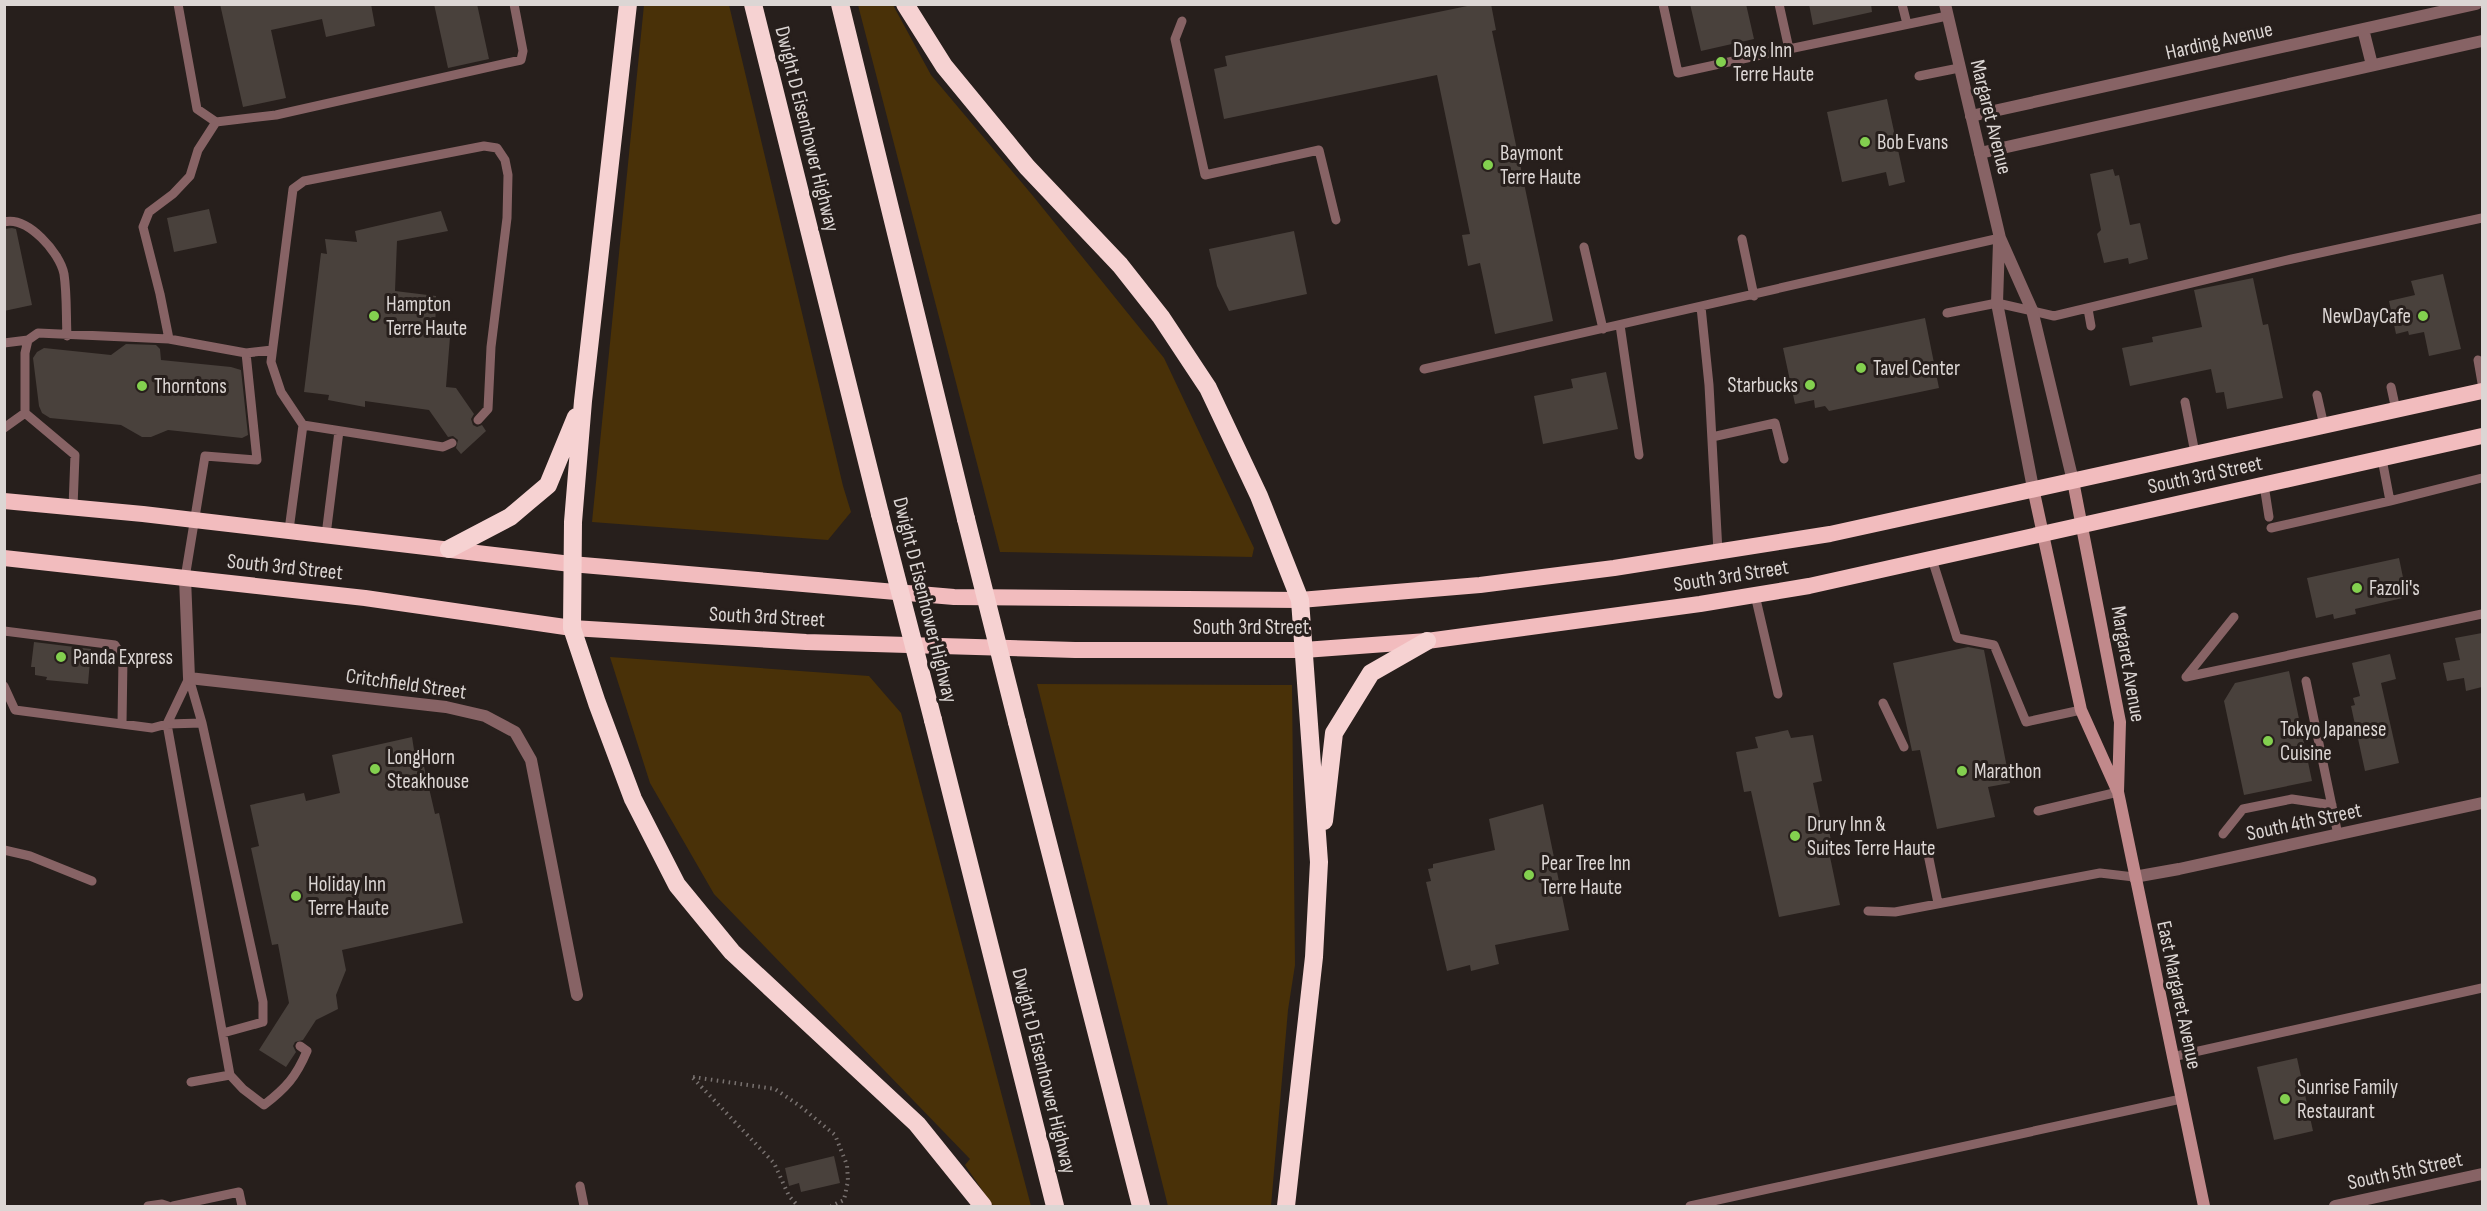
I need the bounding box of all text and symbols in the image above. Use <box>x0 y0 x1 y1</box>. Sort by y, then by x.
street label: Harding Avenue <box>2163 17 2275 65</box>
street label: Dwight D Eisenhower Highway <box>769 24 845 234</box>
place label: Days Inn Terre Haute <box>1733 38 1814 87</box>
marker: Days Inn Terre Haute <box>1714 55 1728 69</box>
street label: Margaret Avenue <box>1965 57 2017 177</box>
place label: Bob Evans <box>1877 130 1948 155</box>
marker: Bob Evans <box>1858 135 1872 149</box>
place label: Baymont Terre Haute <box>1500 141 1581 190</box>
marker: Baymont Terre Haute <box>1481 158 1495 172</box>
place label: Hampton Terre Haute <box>386 292 467 341</box>
place label: NewDayCafe <box>2322 304 2411 329</box>
marker: Hampton Terre Haute <box>367 309 381 323</box>
marker: NewDayCafe <box>2416 309 2430 323</box>
place label: Tavel Center <box>1873 356 1960 381</box>
marker: Tavel Center <box>1854 361 1868 375</box>
place label: Starbucks <box>1727 373 1798 398</box>
place label: Thorntons <box>154 374 227 399</box>
marker: Starbucks <box>1803 378 1817 392</box>
marker: Thorntons <box>135 379 149 393</box>
street label: South 3rd Street <box>2146 451 2264 499</box>
street label: Dwight D Eisenhower Highway <box>887 495 963 705</box>
street label: South 3rd Street <box>226 549 344 585</box>
street label: South 3rd Street <box>1672 555 1790 597</box>
place label: Fazoli's <box>2369 576 2420 601</box>
marker: Fazoli's <box>2350 581 2364 595</box>
street label: South 3rd Street <box>708 601 826 633</box>
street label: Margaret Avenue <box>2105 604 2151 724</box>
street label: South 3rd Street <box>1193 615 1309 640</box>
place label: Panda Express <box>73 645 173 670</box>
marker: Panda Express <box>54 650 68 664</box>
street label: Critchfield Street <box>344 663 468 705</box>
place label: Tokyo Japanese Cuisine <box>2280 717 2386 766</box>
marker: Tokyo Japanese Cuisine <box>2261 734 2275 748</box>
place label: LongHorn Steakhouse <box>387 745 469 794</box>
place label: Marathon <box>1974 759 2041 784</box>
marker: LongHorn Steakhouse <box>368 762 382 776</box>
marker: Marathon <box>1955 764 1969 778</box>
street label: South 4th Street <box>2244 798 2364 846</box>
place label: Drury Inn & Suites Terre Haute <box>1807 812 1936 861</box>
marker: Drury Inn & Suites Terre Haute <box>1788 829 1802 843</box>
place label: Pear Tree Inn Terre Haute <box>1541 851 1631 900</box>
marker: Pear Tree Inn Terre Haute <box>1522 868 1536 882</box>
place label: Holiday Inn Terre Haute <box>308 872 389 921</box>
marker: Holiday Inn Terre Haute <box>289 889 303 903</box>
street label: East Margaret Avenue <box>2151 919 2207 1071</box>
street label: Dwight D Eisenhower Highway <box>1006 966 1082 1176</box>
place label: Sunrise Family Restaurant <box>2297 1075 2398 1124</box>
marker: Sunrise Family Restaurant <box>2278 1092 2292 1106</box>
street label: South 5th Street <box>2345 1147 2465 1195</box>

